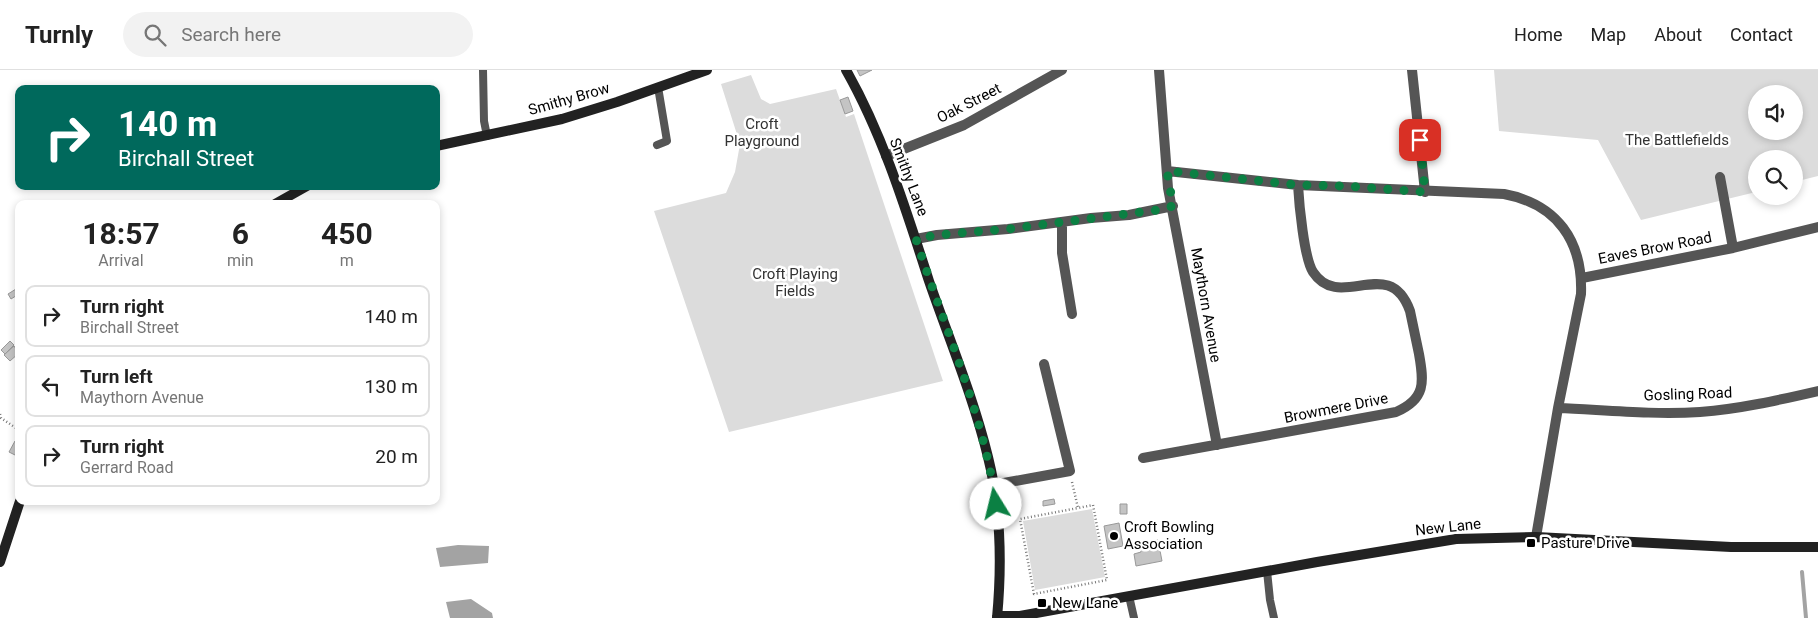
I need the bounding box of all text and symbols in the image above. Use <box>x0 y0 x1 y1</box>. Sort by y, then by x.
search box <box>123 12 473 57</box>
text: Turnly <box>25 21 93 49</box>
icon: search <box>141 21 169 49</box>
text: Search here <box>181 23 281 46</box>
text: Home <box>1514 24 1563 45</box>
text: Map <box>1591 24 1626 45</box>
text: About <box>1654 24 1702 45</box>
text: Contact <box>1730 24 1793 45</box>
street label: Smithy Brow <box>526 79 612 119</box>
street label: Oak Street <box>934 79 1004 127</box>
map controls <box>1748 85 1803 205</box>
button: sound <box>1748 85 1803 140</box>
text: 140 m <box>118 104 217 145</box>
icon: right <box>35 105 100 170</box>
park label: Croft Playground <box>724 115 800 150</box>
pin <box>1399 119 1441 161</box>
icon: arrive <box>1406 126 1434 154</box>
park label: The Battlefields <box>1625 131 1729 149</box>
street label: Smithy Lane <box>886 135 932 219</box>
text: Birchall Street <box>118 146 254 171</box>
button: search <box>1748 150 1803 205</box>
text: 18:57 <box>82 216 160 251</box>
text: 6 <box>232 216 249 251</box>
text: 450 <box>321 216 373 251</box>
street label: Eaves Brow Road <box>1597 228 1713 268</box>
street label: Maythorn Avenue <box>1187 246 1225 364</box>
text: Arrival <box>98 251 144 270</box>
text: min <box>227 251 254 270</box>
text: m <box>340 251 354 270</box>
park label: Croft Playing Fields <box>752 265 838 300</box>
text: Turn right <box>80 295 164 318</box>
icon: right <box>37 302 65 330</box>
text: 140 m <box>365 305 418 328</box>
text: Birchall Street <box>80 318 179 337</box>
text: Turn left <box>80 365 153 388</box>
icon: left <box>37 372 65 400</box>
text: 130 m <box>365 375 418 398</box>
street label: Gosling Road <box>1643 383 1733 405</box>
text: Maythorn Avenue <box>80 388 204 407</box>
street label: Browmere Drive <box>1282 389 1390 427</box>
text: Turn right <box>80 435 164 458</box>
icon: right <box>37 442 65 470</box>
text: 20 m <box>375 445 418 468</box>
text: Gerrard Road <box>80 458 174 477</box>
position arrow <box>969 477 1021 529</box>
street label: New Lane <box>1414 515 1482 539</box>
place label: Croft Bowling Association <box>1124 518 1214 553</box>
marker: Croft Bowling Association <box>1108 530 1120 542</box>
place label: Pasture Drive <box>1541 534 1630 552</box>
marker: Pasture Drive <box>1525 537 1537 549</box>
place label: New Lane <box>1052 594 1118 612</box>
marker: New Lane <box>1036 597 1048 609</box>

